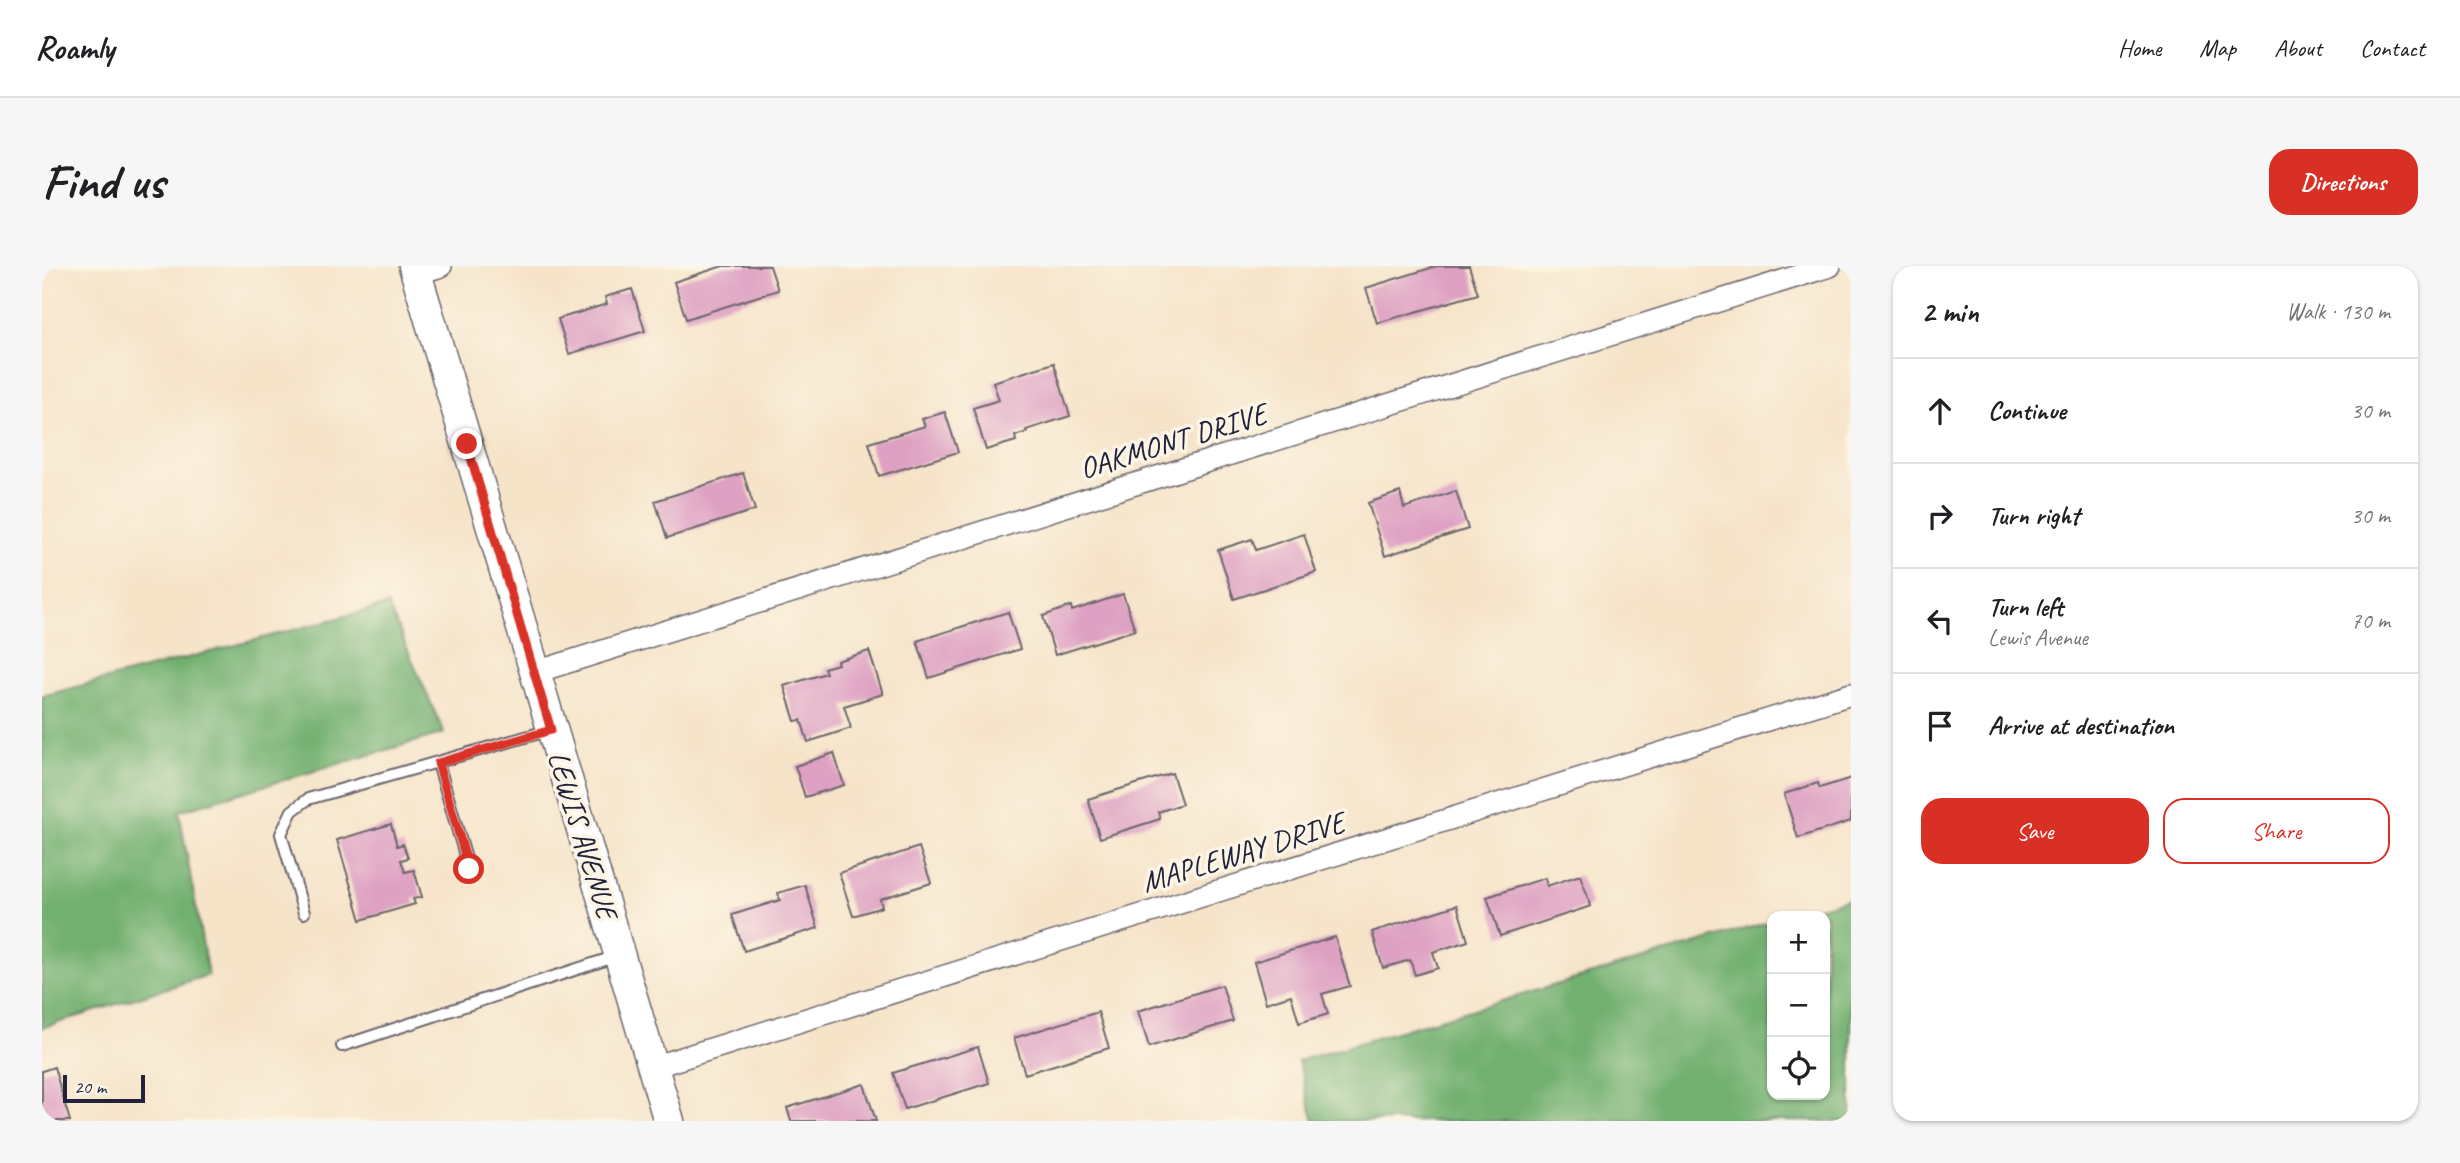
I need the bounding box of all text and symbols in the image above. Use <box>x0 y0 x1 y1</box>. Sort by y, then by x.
text: Roamly <box>35 27 114 69</box>
text: Home <box>2118 33 2161 63</box>
text: Map <box>2199 33 2236 63</box>
text: About <box>2274 33 2322 63</box>
text: Contact <box>2360 33 2425 63</box>
button: Directions <box>2269 149 2418 215</box>
text: Find us <box>42 151 164 213</box>
text: 2 min <box>1921 293 1978 331</box>
text: Walk · 130 m <box>2286 297 2390 326</box>
icon: ahead <box>1921 392 1959 430</box>
street label: OAKMONT DRIVE <box>1075 393 1275 487</box>
text: Continue <box>1988 394 2066 427</box>
text: 30 m <box>2351 396 2390 425</box>
route end <box>451 428 482 459</box>
icon: right <box>1921 497 1959 535</box>
text: Turn right <box>1988 499 2079 532</box>
text: 30 m <box>2351 501 2390 530</box>
text: Turn left <box>1988 590 2063 623</box>
icon: left <box>1921 602 1959 640</box>
text: 70 m <box>2351 606 2390 635</box>
text: Lewis Avenue <box>1988 623 2088 652</box>
icon: arrive <box>1921 707 1959 745</box>
text: Arrive at destination <box>1988 709 2174 742</box>
street label: LEWIS AVENUE <box>539 747 628 927</box>
button: Save <box>1921 798 2149 864</box>
button: Share <box>2163 798 2390 864</box>
street label: MAPLEWAY DRIVE <box>1137 802 1352 901</box>
route start <box>453 853 484 884</box>
map controls <box>1767 911 1830 1100</box>
button: + <box>1767 911 1830 974</box>
button: − <box>1767 974 1830 1037</box>
button: locate <box>1767 1037 1830 1100</box>
scale bar <box>63 1072 145 1104</box>
text: 20 m <box>74 1075 106 1099</box>

